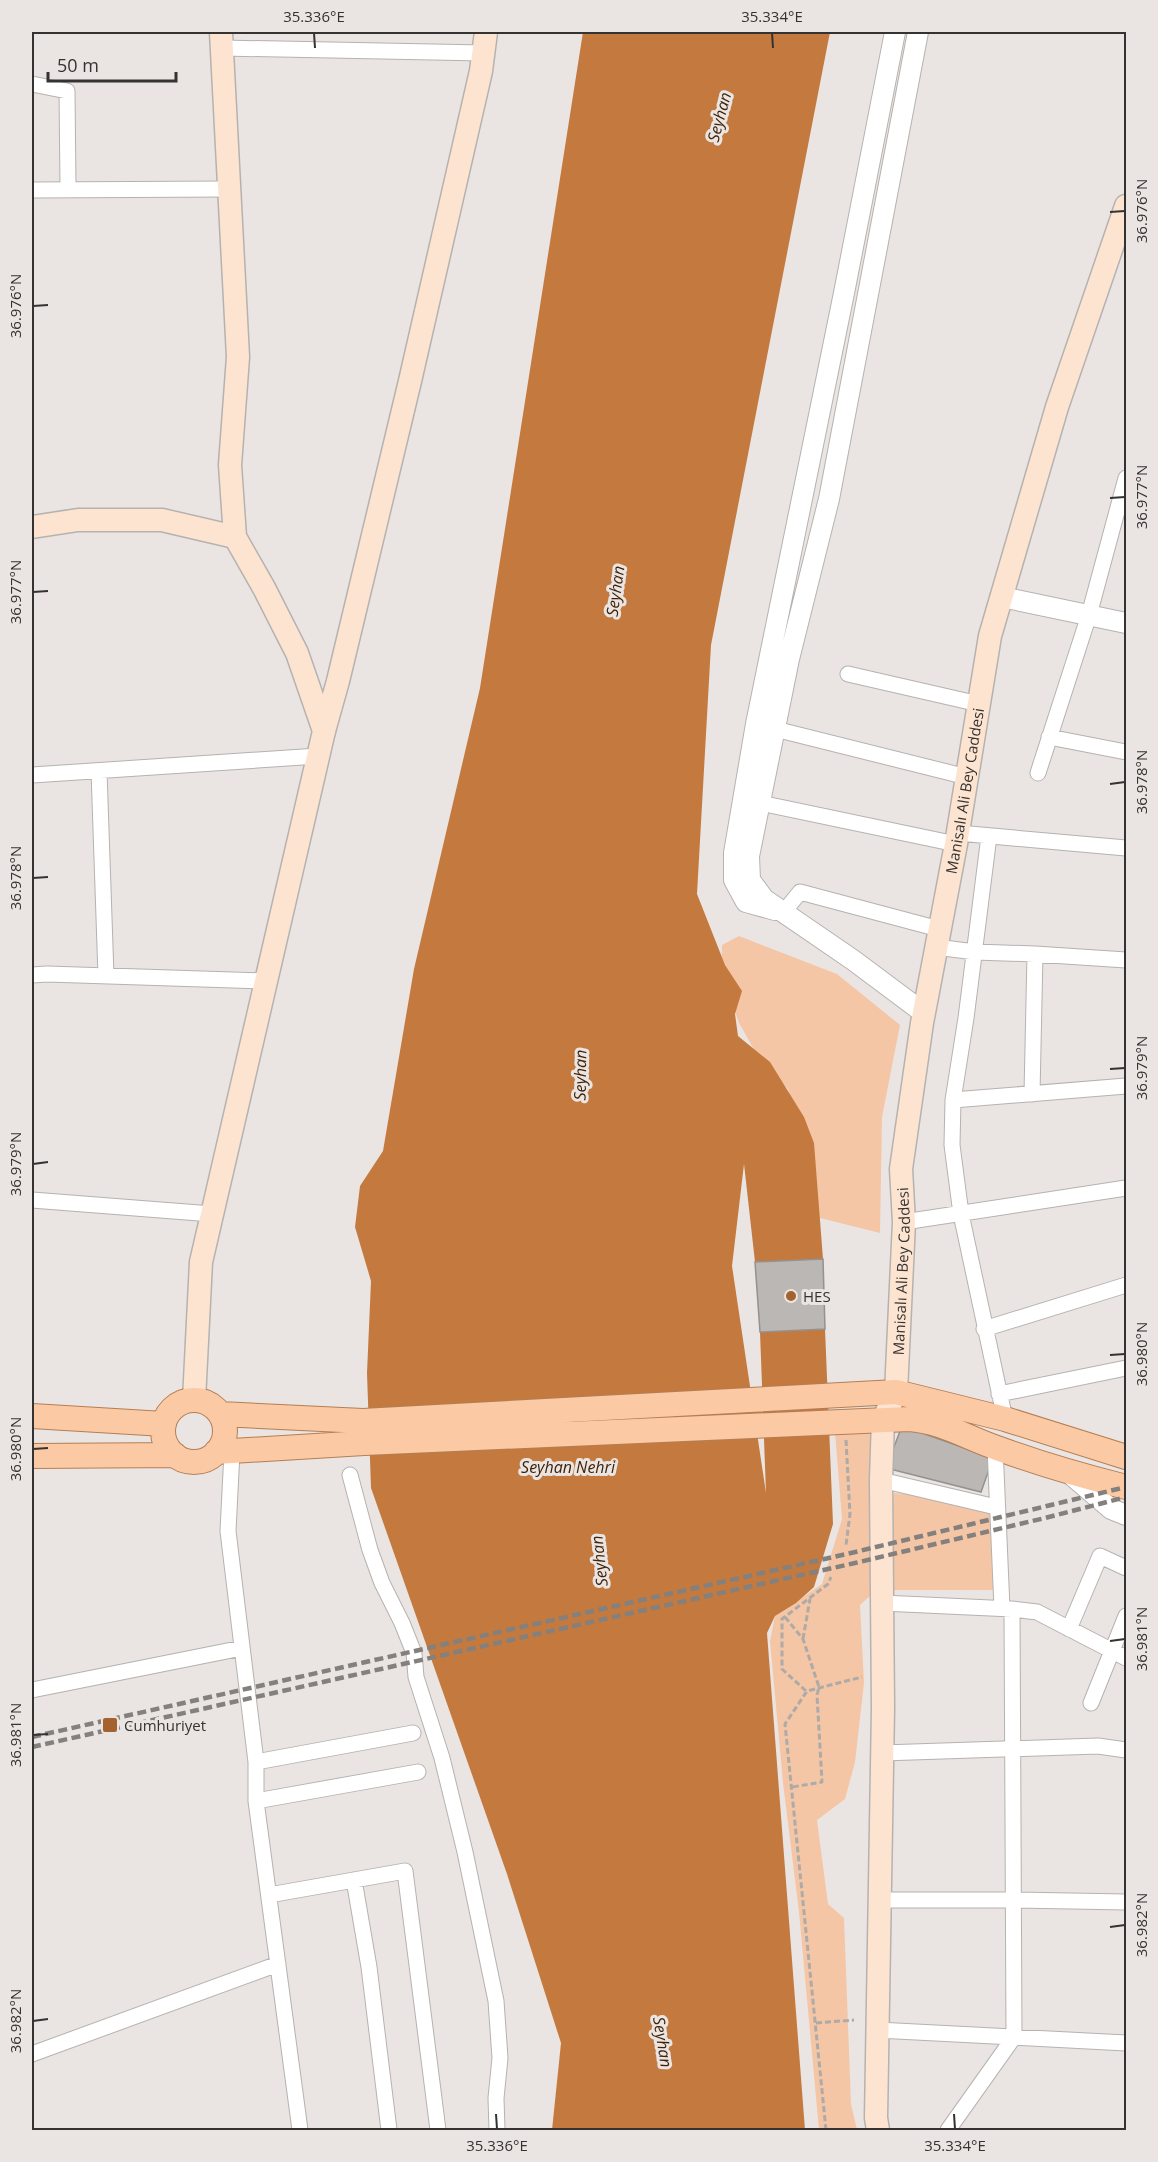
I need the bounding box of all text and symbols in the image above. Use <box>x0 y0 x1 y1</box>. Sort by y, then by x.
text: 35.336°E <box>283 6 345 26</box>
text: 35.334°E <box>741 6 803 26</box>
scale bar <box>48 45 176 83</box>
text: 50 m <box>57 53 99 77</box>
water label: Seyhan <box>702 90 736 144</box>
text: 36.976°N <box>1131 179 1151 243</box>
text: 36.976°N <box>5 274 25 338</box>
text: 36.977°N <box>1131 465 1151 529</box>
text: 36.977°N <box>5 560 25 624</box>
water label: Seyhan <box>601 564 629 618</box>
street label: Manisalı Ali Bey Caddesi <box>941 706 988 875</box>
text: 36.978°N <box>1131 750 1151 814</box>
text: 36.978°N <box>5 846 25 910</box>
text: 36.979°N <box>1131 1036 1151 1100</box>
water label: Seyhan <box>569 1049 591 1101</box>
text: 36.979°N <box>5 1132 25 1196</box>
street label: Manisalı Ali Bey Caddesi <box>888 1187 914 1356</box>
place label: HES <box>803 1286 831 1306</box>
marker: HES <box>784 1289 798 1303</box>
text: 36.980°N <box>1131 1322 1151 1386</box>
text: 36.980°N <box>5 1417 25 1481</box>
water label: Seyhan Nehri <box>521 1456 616 1478</box>
water label: Seyhan <box>585 1535 613 1587</box>
text: 36.981°N <box>1131 1607 1151 1671</box>
text: 36.981°N <box>5 1703 25 1767</box>
place label: Cumhuriyet <box>124 1715 206 1735</box>
marker: Cumhuriyet <box>101 1716 119 1734</box>
text: 36.982°N <box>1131 1893 1151 1957</box>
text: 36.982°N <box>5 1989 25 2053</box>
water label: Seyhan <box>648 2015 678 2069</box>
text: 35.336°E <box>466 2135 528 2155</box>
text: 35.334°E <box>924 2135 986 2155</box>

